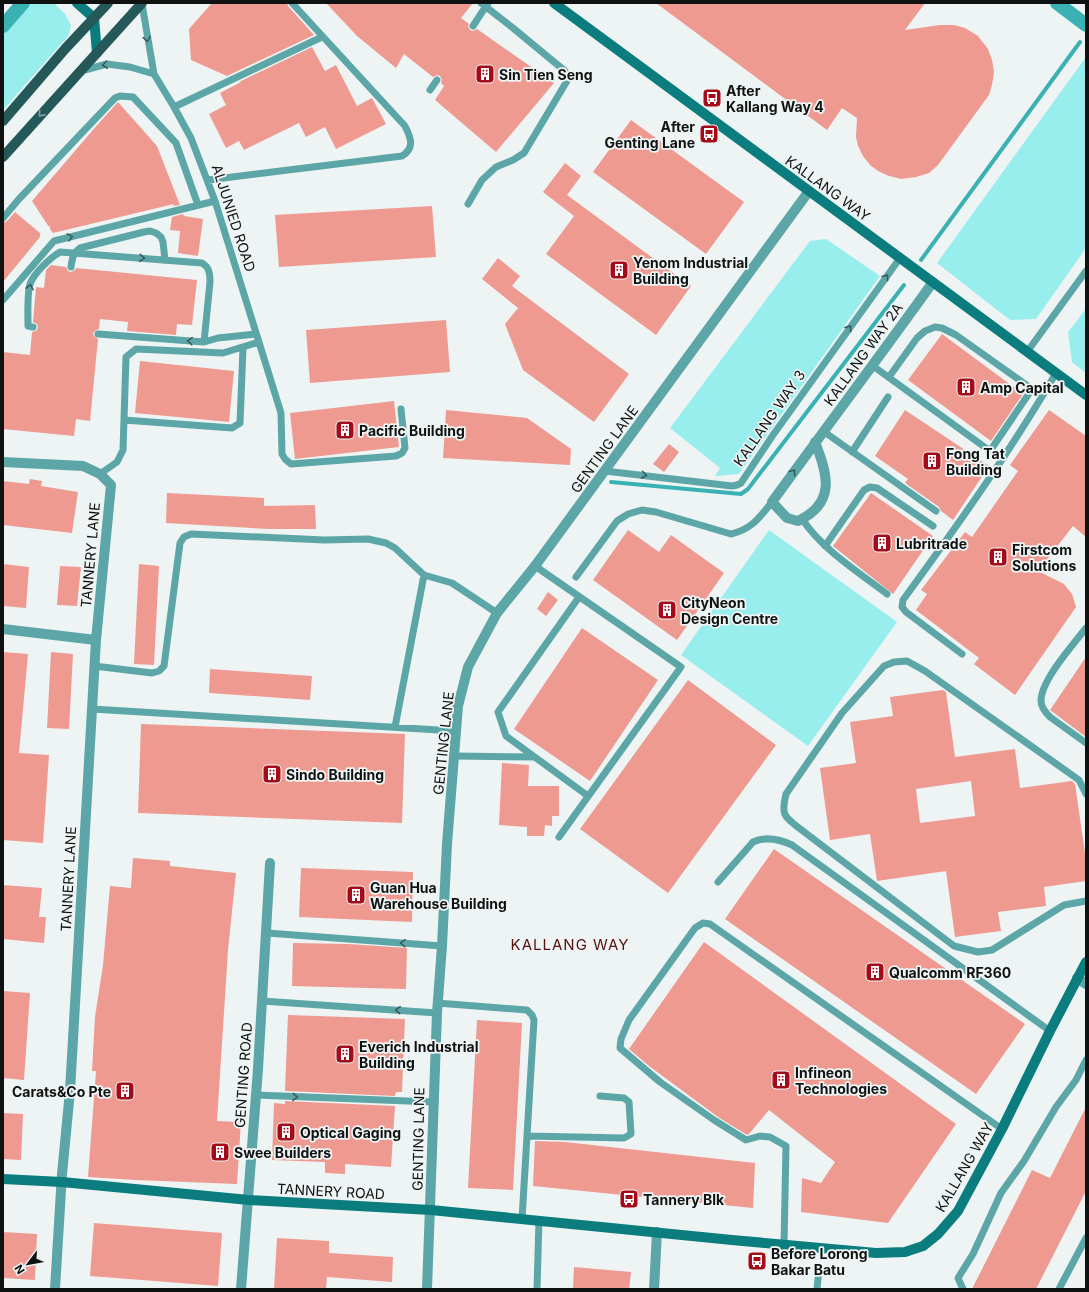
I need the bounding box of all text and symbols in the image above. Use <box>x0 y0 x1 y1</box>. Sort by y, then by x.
one-way arrow <box>142 36 151 42</box>
one-way arrow <box>102 60 109 69</box>
building icon: Sin Tien Seng <box>474 63 496 85</box>
place label: Sin Tien Seng <box>499 66 593 83</box>
place label: After Kallang Way 4 <box>726 82 824 115</box>
bus stop icon: After Kallang Way 4 <box>701 87 723 109</box>
one-way arrow <box>39 110 46 117</box>
place label: After Genting Lane <box>605 118 695 151</box>
bus stop icon: After Genting Lane <box>698 123 720 145</box>
street label: KALLANG WAY <box>782 152 874 225</box>
street label: ALJUNIED ROAD <box>209 162 259 274</box>
one-way arrow <box>67 233 74 241</box>
one-way arrow <box>139 253 145 262</box>
place label: Yenom Industrial Building <box>633 254 748 287</box>
building icon: Yenom Industrial Building <box>608 259 630 281</box>
one-way arrow <box>881 275 888 282</box>
one-way arrow <box>26 284 34 291</box>
street label: KALLANG WAY 2A <box>820 299 906 409</box>
one-way arrow <box>844 326 851 333</box>
one-way arrow <box>187 336 193 345</box>
street label: KALLANG WAY 3 <box>730 367 808 469</box>
building icon: Amp Capital <box>955 376 977 398</box>
place label: Amp Capital <box>980 379 1064 396</box>
street label: GENTING LANE <box>567 402 641 496</box>
building icon: Pacific Building <box>334 419 356 441</box>
place label: Pacific Building <box>359 422 465 439</box>
place label: Fong Tat Building <box>946 445 1005 478</box>
building icon: Fong Tat Building <box>921 450 943 472</box>
one-way arrow <box>789 469 796 476</box>
one-way arrow <box>641 470 647 479</box>
street label: TANNERY LANE <box>77 502 103 608</box>
building icon: Lubritrade <box>871 532 893 554</box>
place label: Lubritrade <box>896 535 967 552</box>
place label: Firstcom Solutions <box>1012 541 1076 574</box>
building icon: Firstcom Solutions <box>987 546 1009 568</box>
place label: CityNeon Design Centre <box>681 594 778 627</box>
building icon: CityNeon Design Centre <box>656 599 678 621</box>
street label: GENTING LANE <box>429 691 457 795</box>
building icon: Sindo Building <box>261 763 283 785</box>
place label: Sindo Building <box>286 766 384 783</box>
street label: TANNERY LANE <box>57 826 79 932</box>
place label: Guan Hua Warehouse Building <box>370 879 507 912</box>
building icon: Guan Hua Warehouse Building <box>345 884 367 906</box>
district label: KALLANG WAY <box>511 935 629 954</box>
one-way arrow <box>400 938 406 947</box>
building icon: Qualcomm RF360 <box>864 961 886 983</box>
place label: Qualcomm RF360 <box>889 964 1011 981</box>
one-way arrow <box>395 1005 401 1014</box>
street label: GENTING ROAD <box>231 1021 255 1129</box>
place label: Everich Industrial Building <box>359 1038 479 1071</box>
building icon: Everich Industrial Building <box>334 1043 356 1065</box>
place label: Infineon Technologies <box>795 1064 887 1097</box>
building icon: Infineon Technologies <box>770 1069 792 1091</box>
building icon: Carats&Co Pte <box>114 1080 136 1102</box>
place label: Carats&Co Pte <box>12 1083 111 1100</box>
street label: GENTING LANE <box>409 1087 427 1191</box>
one-way arrow <box>292 1092 298 1101</box>
street label: KALLANG WAY <box>931 1119 997 1215</box>
building icon: Optical Gaging <box>275 1121 297 1143</box>
place label: Optical Gaging <box>300 1124 401 1141</box>
building icon: Swee Builders <box>209 1141 231 1163</box>
place label: Swee Builders <box>234 1144 331 1161</box>
street label: TANNERY ROAD <box>277 1180 385 1202</box>
bus stop icon: Tannery Blk <box>618 1188 640 1210</box>
place label: Tannery Blk <box>643 1191 725 1208</box>
north arrow <box>8 1244 48 1284</box>
place label: Before Lorong Bakar Batu <box>771 1245 867 1278</box>
bus stop icon: Before Lorong Bakar Batu <box>746 1250 768 1272</box>
text: N <box>11 1262 28 1277</box>

